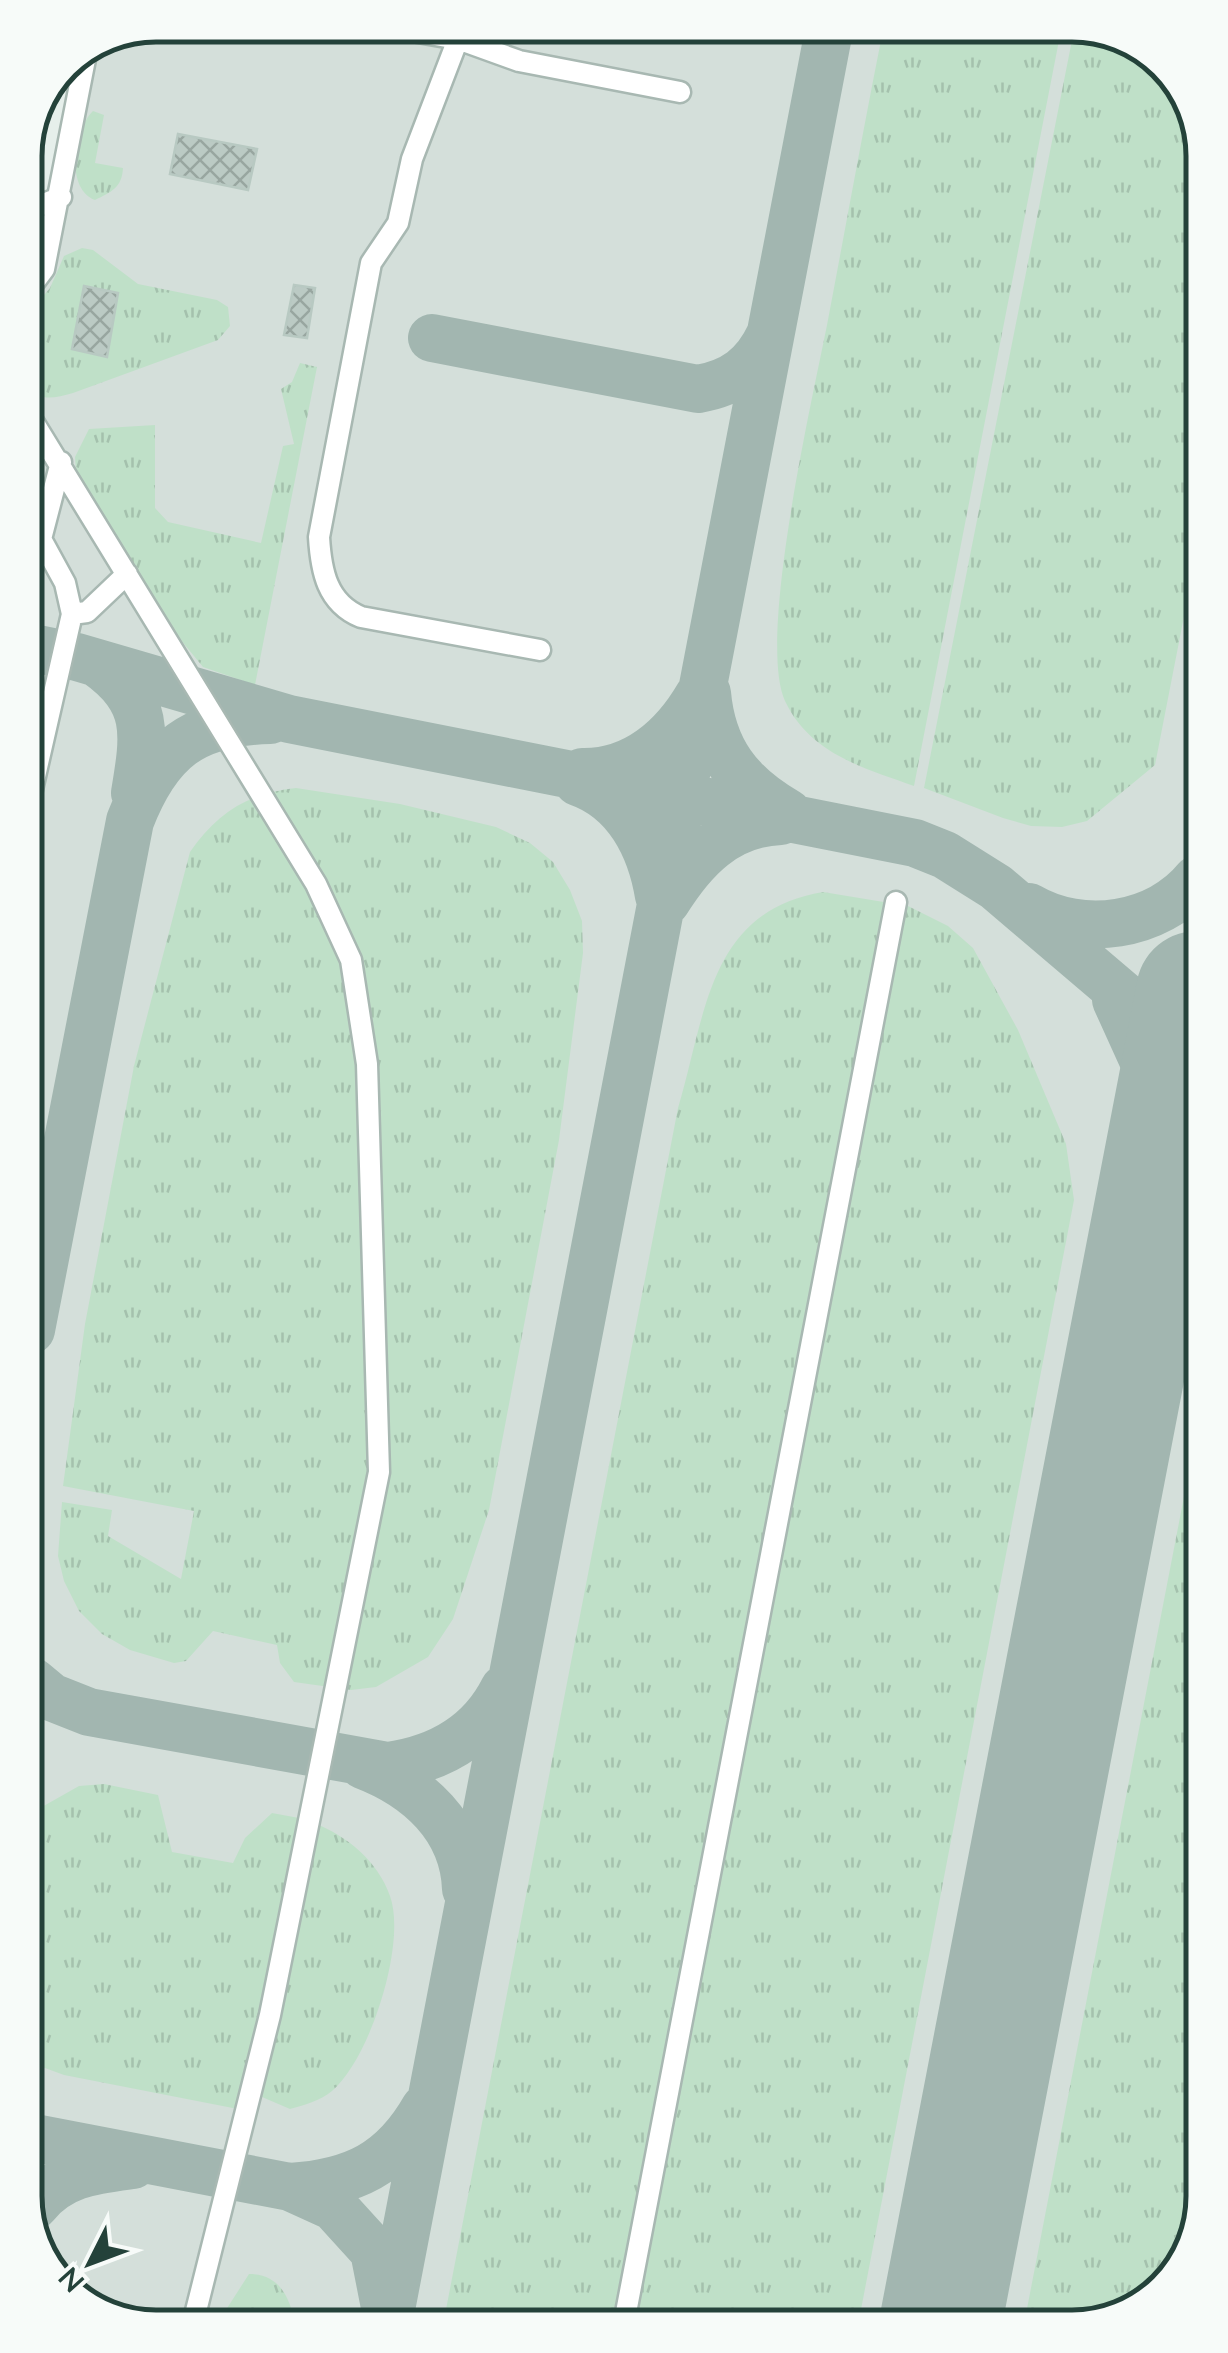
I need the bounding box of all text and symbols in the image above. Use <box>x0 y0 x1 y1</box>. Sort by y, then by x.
north arrow <box>40 2213 140 2313</box>
text: N <box>51 2261 91 2300</box>

